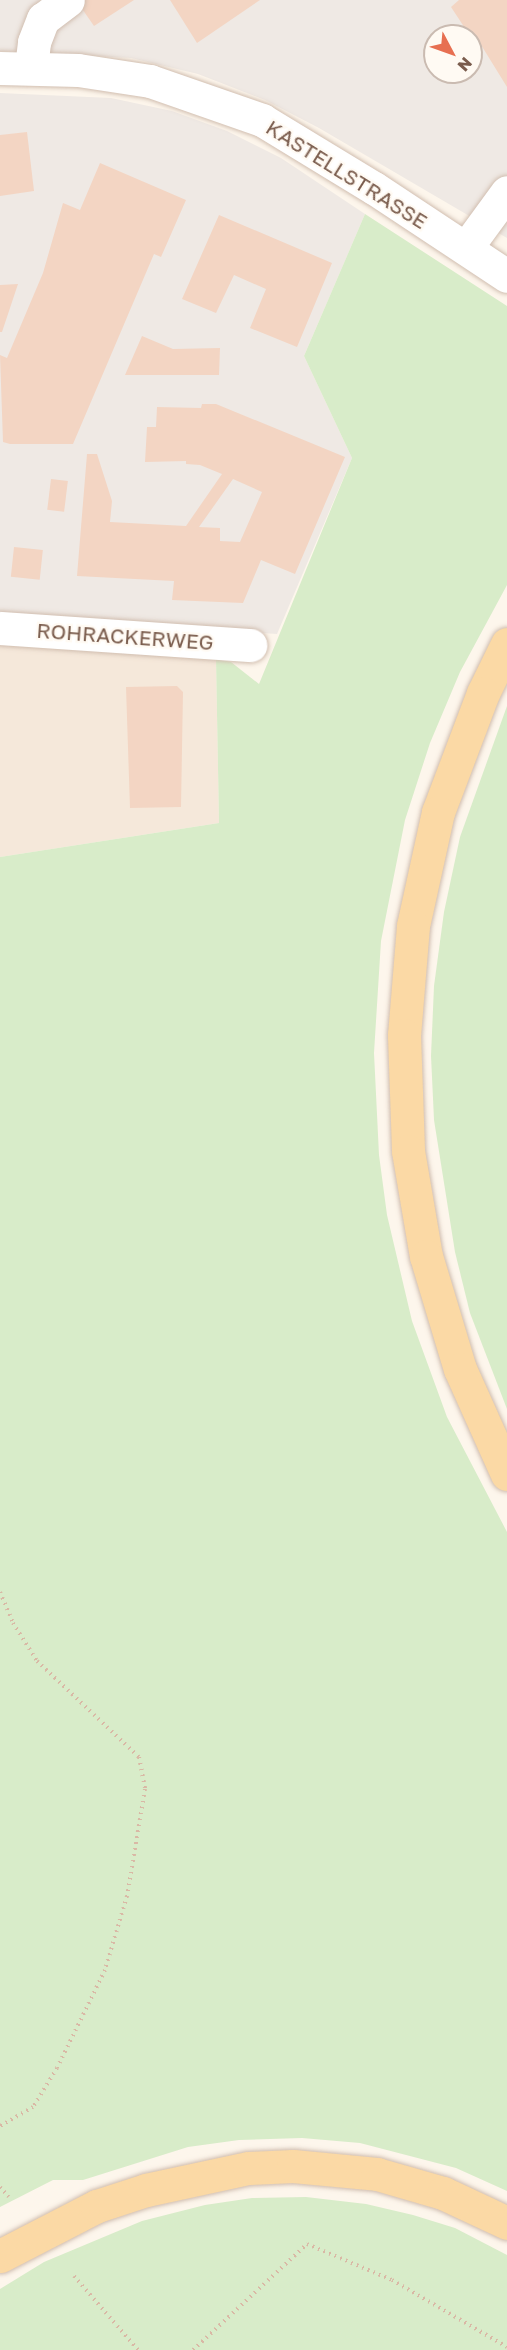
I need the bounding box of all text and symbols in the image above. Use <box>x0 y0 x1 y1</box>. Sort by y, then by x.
north arrow <box>423 24 483 84</box>
text: N <box>454 53 477 76</box>
street label: KASTELLSTRASSE <box>262 114 432 234</box>
street label: ROHRACKERWEG <box>36 617 214 655</box>

